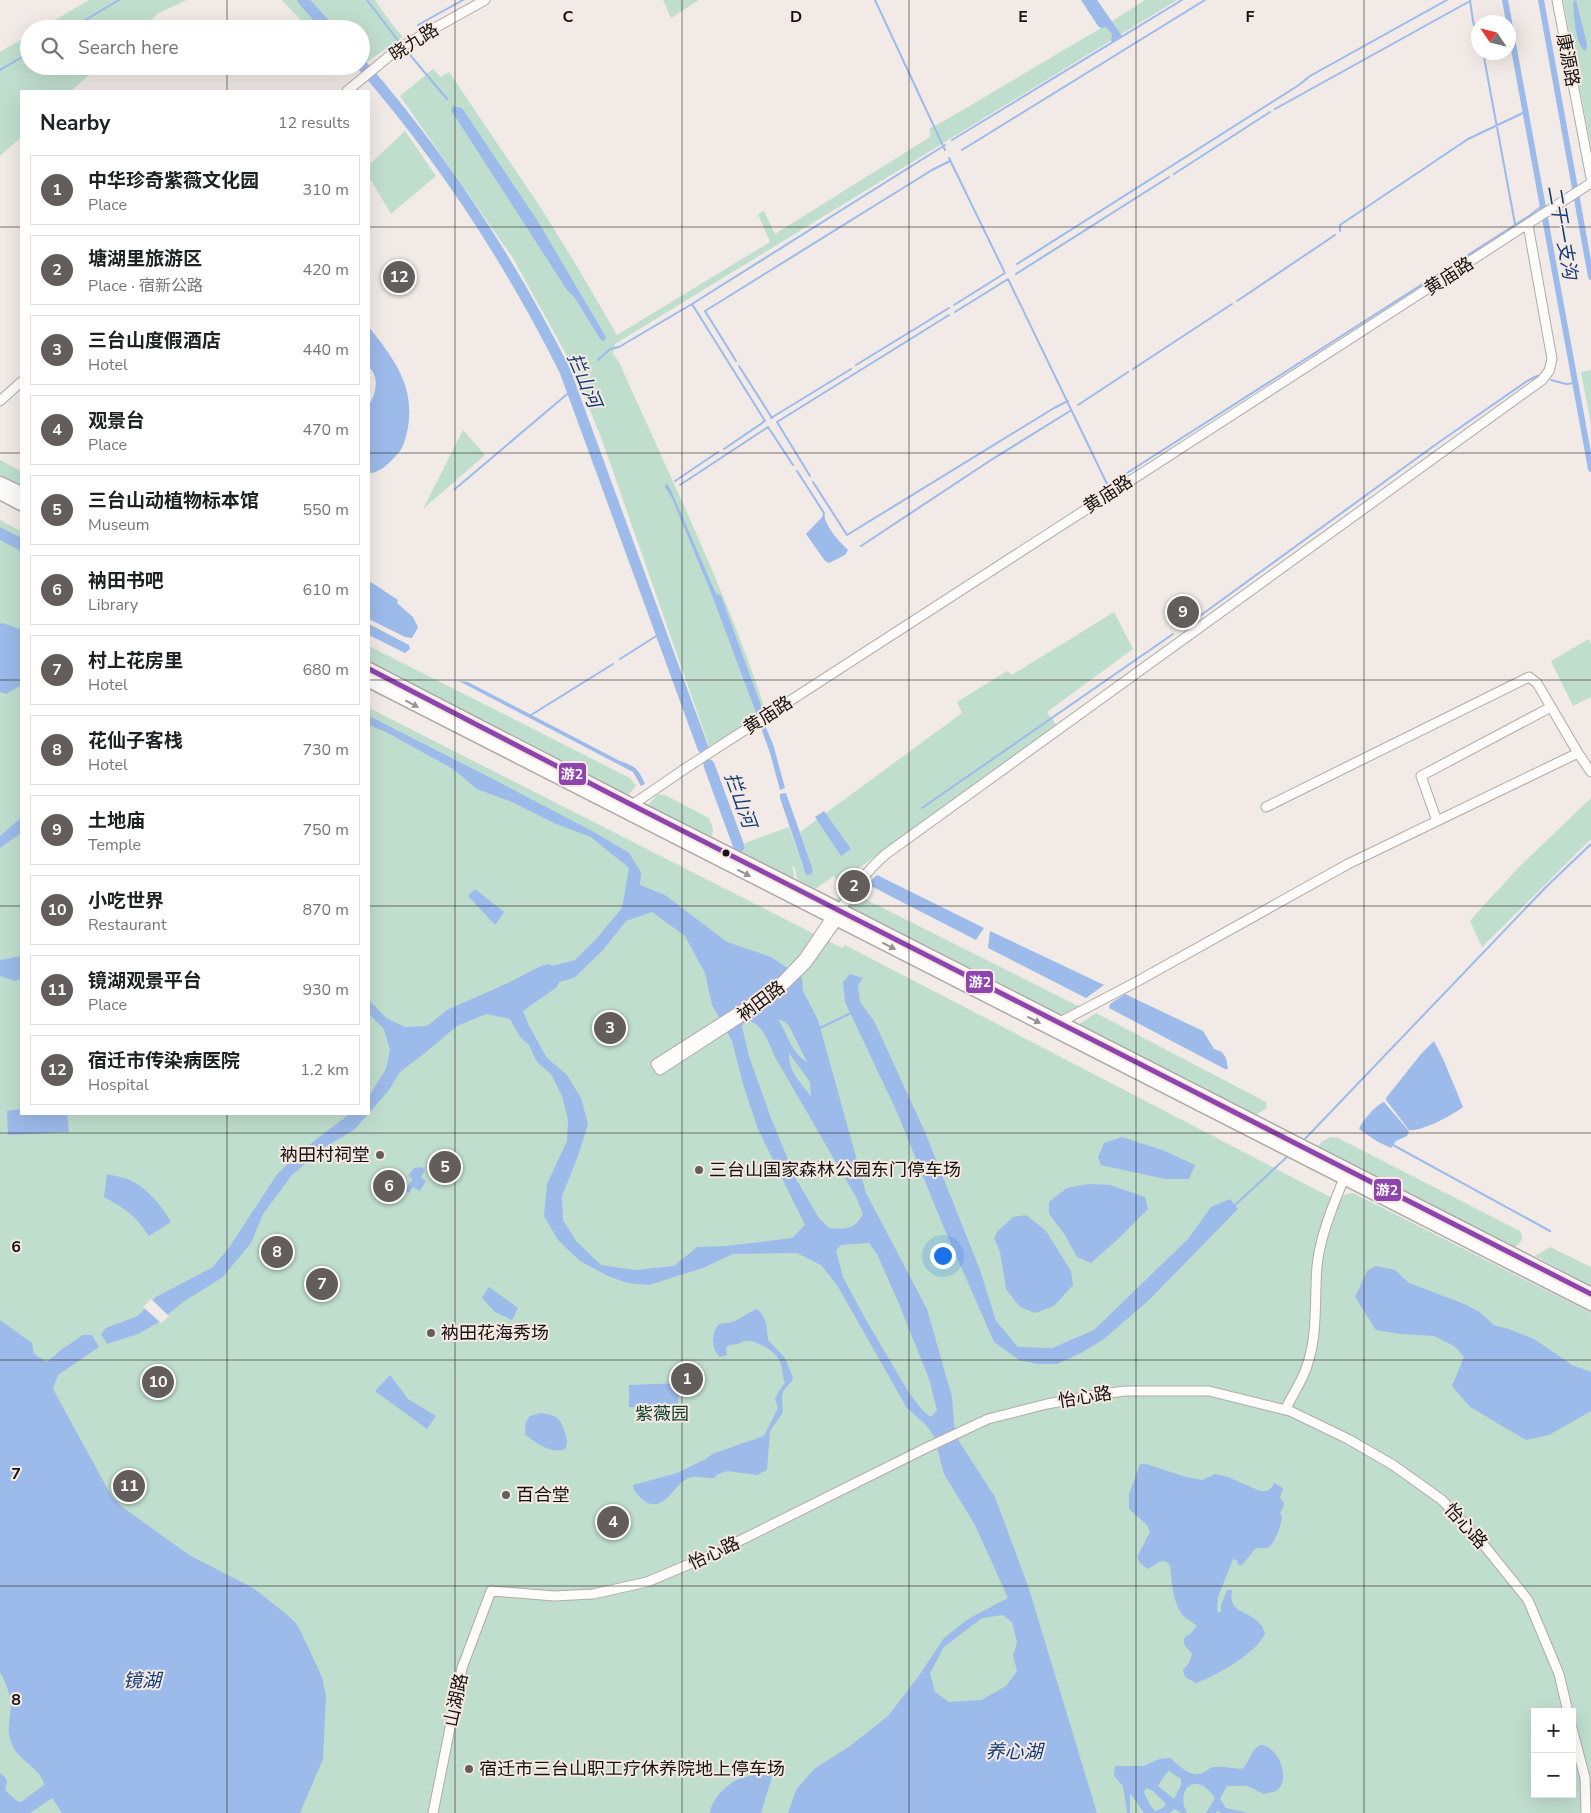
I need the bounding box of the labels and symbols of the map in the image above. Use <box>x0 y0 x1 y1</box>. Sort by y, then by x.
text: C <box>563 6 574 28</box>
text: D <box>790 6 802 28</box>
text: E <box>1018 6 1028 28</box>
text: F <box>1246 6 1255 28</box>
north arrow <box>1471 15 1516 60</box>
street label: 晓九路 <box>385 18 443 66</box>
street label: 康源路 <box>1551 31 1585 89</box>
water label: 二干一支沟 <box>1541 183 1583 283</box>
street label: 黄庙路 <box>1420 251 1478 301</box>
pin: 12 <box>383 258 415 296</box>
water label: 拦山河 <box>561 349 609 415</box>
street label: 黄庙路 <box>1079 469 1137 519</box>
pin: 9 <box>1167 593 1199 631</box>
street label: 黄庙路 <box>739 690 797 740</box>
one-way arrow <box>405 700 419 708</box>
line badge: 游2 <box>558 762 587 786</box>
text: 游2 <box>561 765 583 784</box>
water label: 拦山河 <box>718 769 763 835</box>
unlabelled marker <box>721 848 731 858</box>
pin: 2 <box>838 867 870 905</box>
one-way arrow <box>737 869 751 877</box>
one-way arrow <box>882 942 896 950</box>
line badge: 游2 <box>965 970 994 994</box>
text: 游2 <box>969 973 991 992</box>
street label: 衲田路 <box>732 975 790 1027</box>
pin: 3 <box>594 1009 626 1047</box>
one-way arrow <box>1026 1016 1041 1024</box>
place label: 衲田村祠堂 <box>280 1143 370 1167</box>
pin: 5 <box>429 1148 461 1186</box>
marker: 衲田村祠堂 <box>374 1149 386 1161</box>
place label: 三台山国家森林公园东门停车场 <box>709 1158 961 1182</box>
marker: 三台山国家森林公园东门停车场 <box>693 1164 705 1176</box>
pin: 6 <box>373 1167 405 1205</box>
line badge: 游2 <box>1373 1178 1402 1202</box>
text: 游2 <box>1376 1181 1398 1200</box>
pin: 8 <box>261 1233 293 1271</box>
text: 6 <box>11 1236 21 1258</box>
your location <box>930 1243 956 1269</box>
pin: 7 <box>306 1265 338 1303</box>
place label: 衲田花海秀场 <box>441 1321 549 1345</box>
marker: 衲田花海秀场 <box>425 1327 437 1339</box>
pin: 1 <box>671 1360 703 1398</box>
pin: 10 <box>142 1363 174 1401</box>
street label: 怡心路 <box>1056 1381 1114 1413</box>
park label: 紫薇园 <box>635 1402 689 1426</box>
text: 7 <box>11 1463 21 1485</box>
pin: 11 <box>113 1467 145 1505</box>
place label: 百合堂 <box>516 1483 570 1507</box>
marker: 百合堂 <box>500 1489 512 1501</box>
street label: 怡心路 <box>1439 1498 1493 1554</box>
pin: 4 <box>597 1503 629 1541</box>
street label: 怡心路 <box>684 1531 744 1575</box>
water label: 镜湖 <box>123 1668 164 1694</box>
street label: 山湖路 <box>439 1671 473 1729</box>
text: 8 <box>11 1689 21 1711</box>
water label: 养心湖 <box>985 1739 1045 1765</box>
place label: 宿迁市三台山职工疗休养院地上停车场 <box>479 1757 785 1781</box>
marker: 宿迁市三台山职工疗休养院地上停车场 <box>463 1763 475 1775</box>

